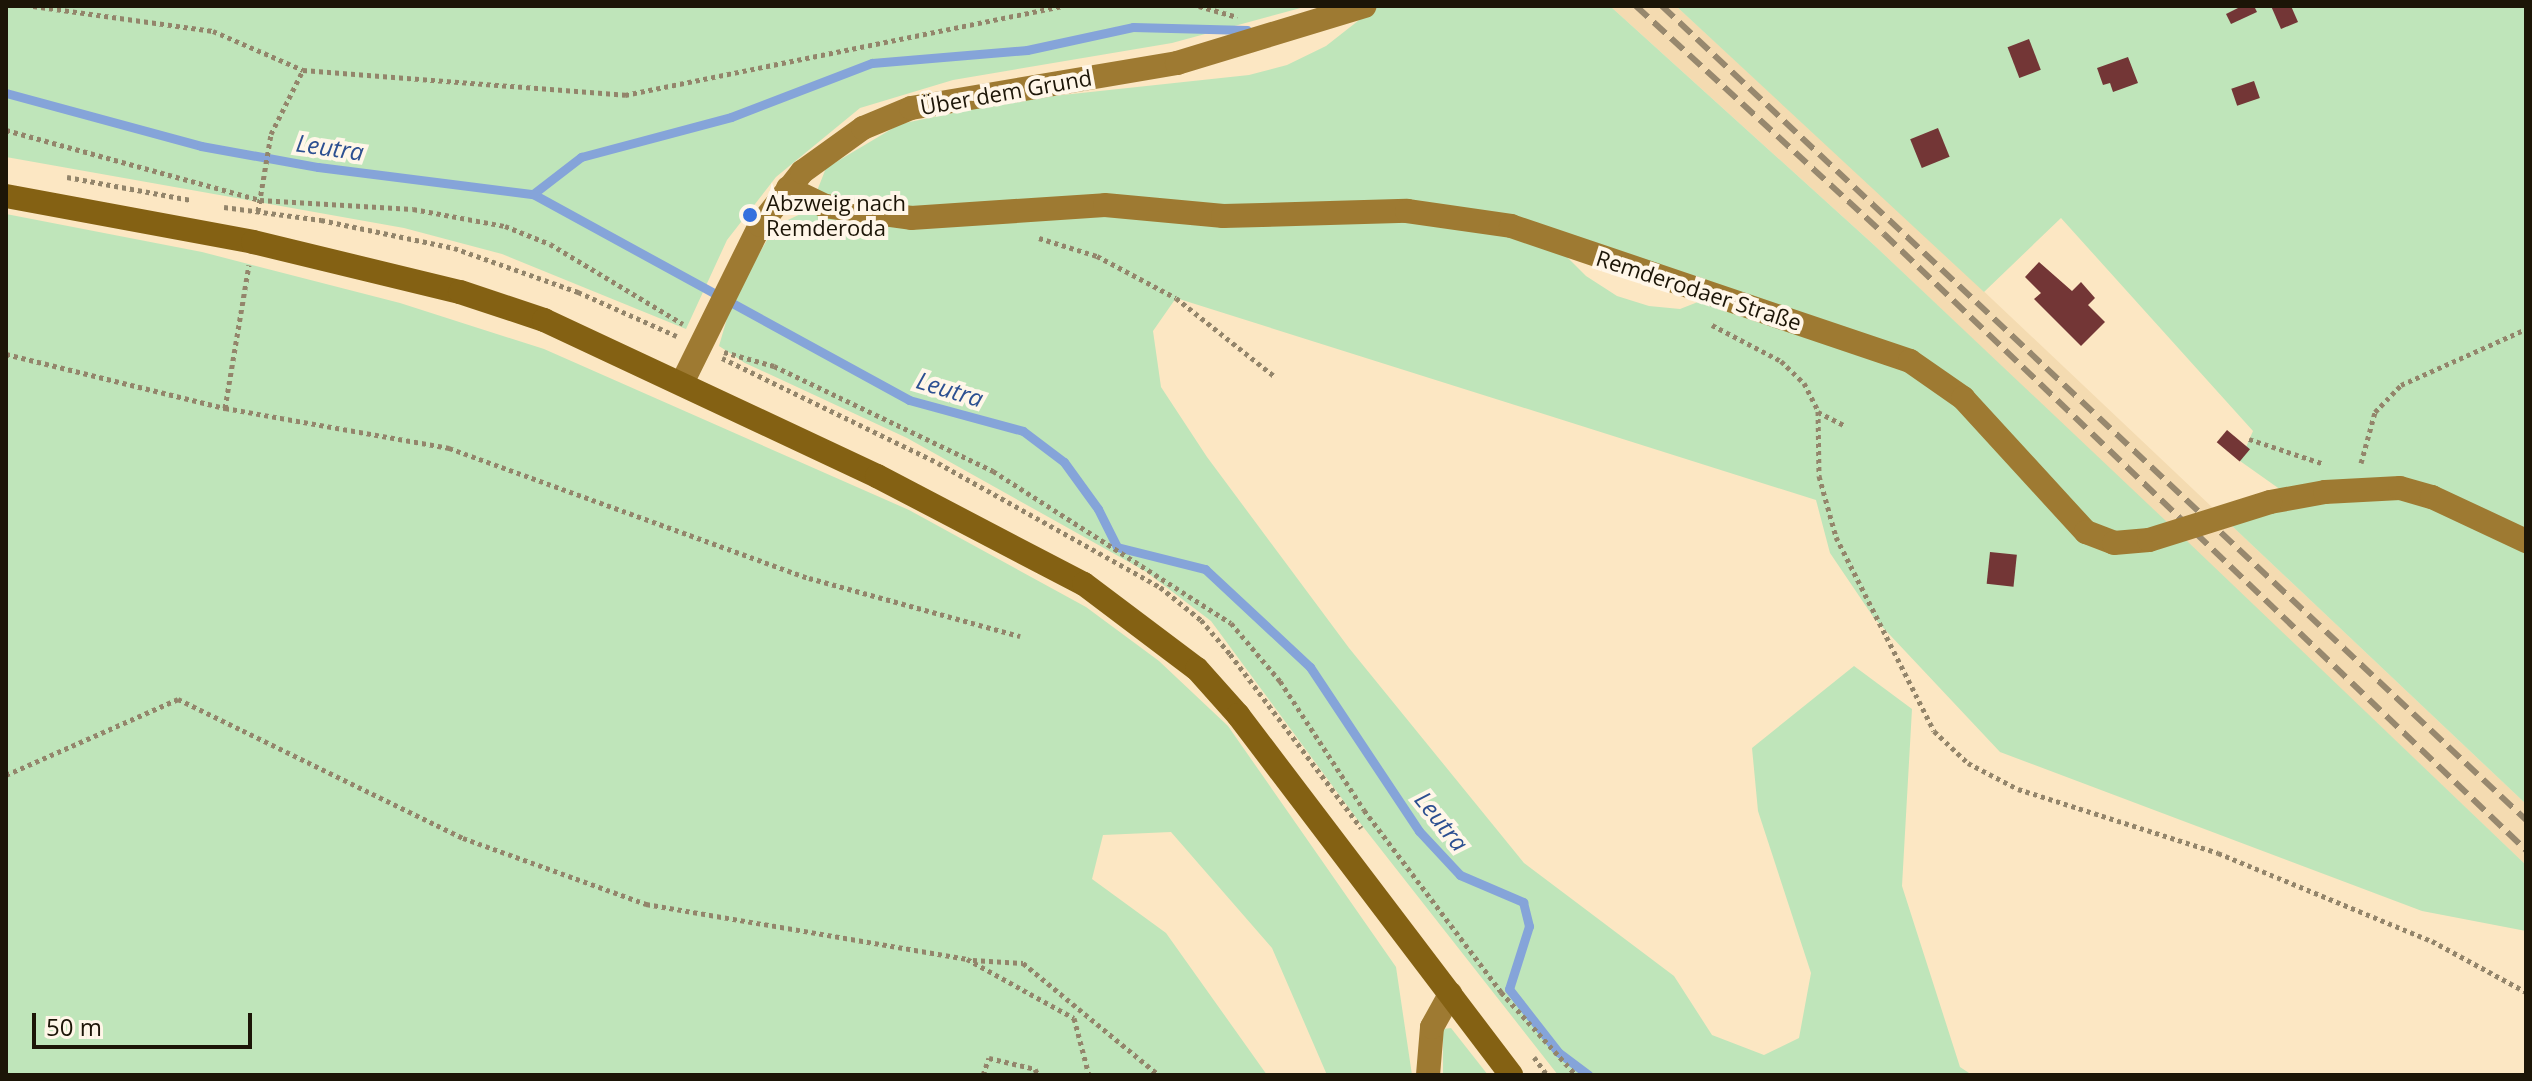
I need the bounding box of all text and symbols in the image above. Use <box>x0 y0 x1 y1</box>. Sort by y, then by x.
street label: Über dem Grund <box>918 64 1094 120</box>
water label: Leutra <box>294 128 366 166</box>
place label: Abzweig nach Remderoda <box>766 189 906 240</box>
marker: Abzweig nach Remderoda <box>741 206 759 224</box>
street label: Remderodaer Straße <box>1593 244 1805 336</box>
water label: Leutra <box>913 365 987 413</box>
water label: Leutra <box>1409 785 1475 857</box>
scale bar <box>36 997 256 1047</box>
text: 50 m <box>46 1010 102 1043</box>

